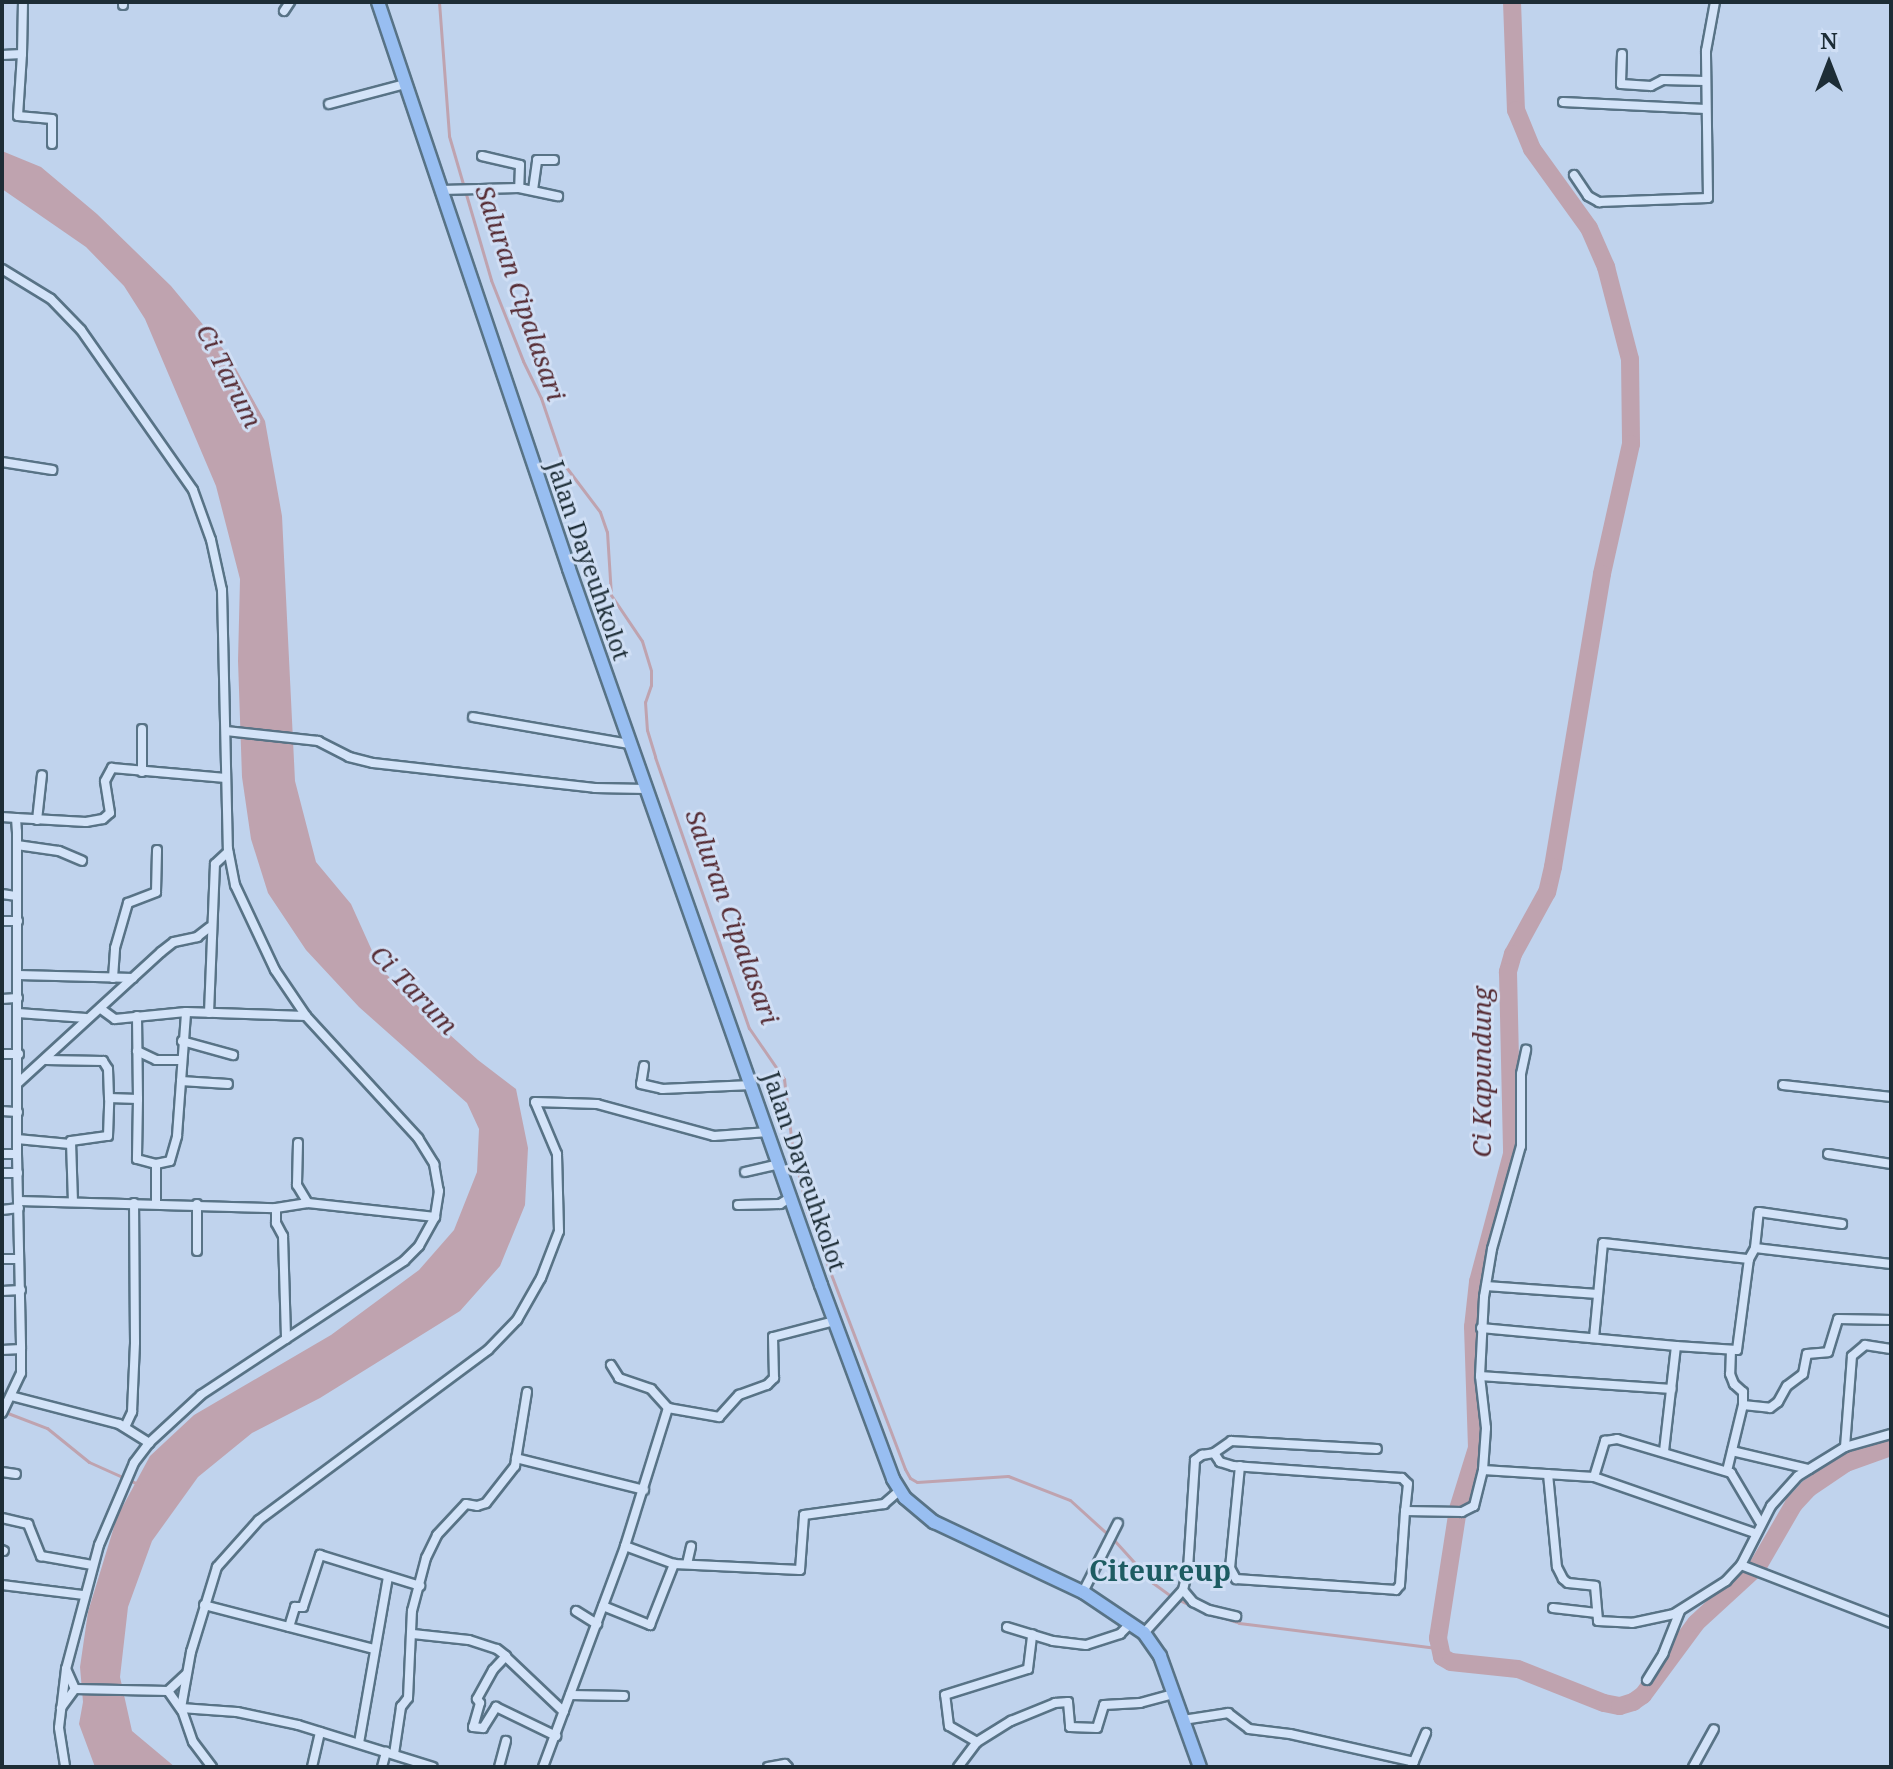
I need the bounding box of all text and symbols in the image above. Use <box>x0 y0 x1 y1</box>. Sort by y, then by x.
north arrow <box>1789 24 1869 104</box>
text: N <box>1820 25 1838 55</box>
water label: Saluran Cipalasari <box>468 181 572 405</box>
water label: Ci Tarum <box>190 319 268 433</box>
street label: Jalan Dayeuhkolot <box>541 456 637 664</box>
water label: Saluran Cipalasari <box>679 805 785 1029</box>
water label: Ci Tarum <box>364 939 464 1041</box>
water label: Ci Kapundung <box>1466 986 1498 1158</box>
street label: Jalan Dayeuhkolot <box>757 1067 853 1275</box>
district label: Citeureup <box>1089 1553 1231 1587</box>

